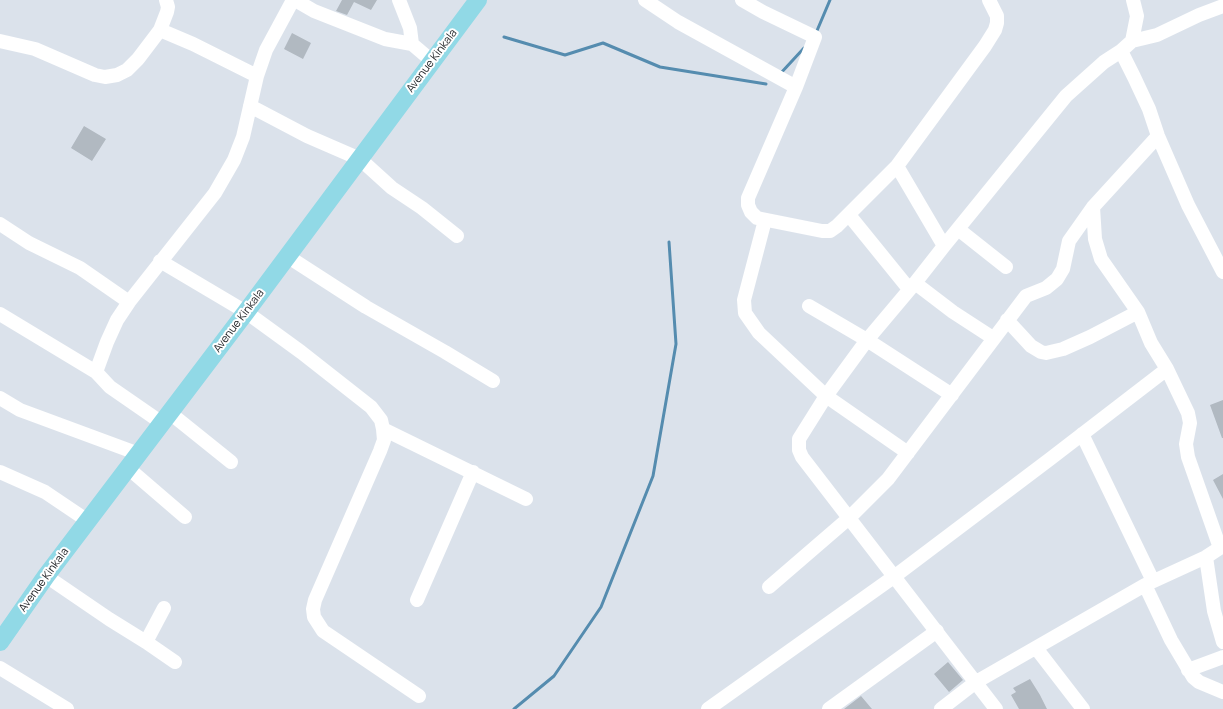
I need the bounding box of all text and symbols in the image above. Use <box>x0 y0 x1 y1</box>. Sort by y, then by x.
street label: Avenue Kinkala <box>404 27 460 95</box>
street label: Avenue Kinkala <box>211 287 267 355</box>
street label: Avenue Kinkala <box>16 545 72 615</box>

